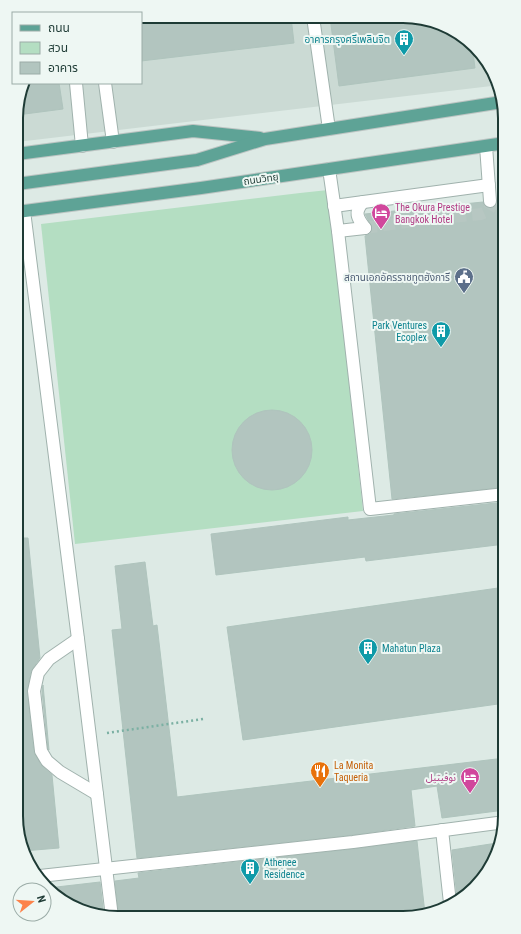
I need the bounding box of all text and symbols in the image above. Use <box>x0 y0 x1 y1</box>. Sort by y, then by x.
legend <box>12 12 142 84</box>
text: ถนน <box>48 21 70 35</box>
building icon: อาคารกรุงศรีเพลินจิต <box>393 28 415 56</box>
place label: อาคารกรุงศรีเพลินจิต <box>304 34 390 46</box>
text: สวน <box>48 41 68 55</box>
text: อาคาร <box>48 61 78 75</box>
street label: ถนนวิทยุ <box>243 171 279 188</box>
hotel icon: The Okura Prestige Bangkok Hotel <box>370 202 392 230</box>
place label: The Okura Prestige Bangkok Hotel <box>395 202 470 225</box>
public building icon: สถานเอกอัครราชทูตฮังการี <box>453 266 475 294</box>
place label: สถานเอกอัครราชทูตฮังการี <box>344 272 450 284</box>
place label: Park Ventures Ecoplex <box>372 320 428 343</box>
building icon: Park Ventures Ecoplex <box>430 320 452 348</box>
building icon: Mahatun Plaza <box>357 637 379 665</box>
place label: Mahatun Plaza <box>382 643 441 654</box>
restaurant icon: La Monita Taqueria <box>309 760 331 788</box>
place label: La Monita Taqueria <box>334 760 374 783</box>
hotel icon: نوفيتيل <box>459 766 481 794</box>
place label: نوفيتيل <box>426 772 456 784</box>
building icon: Athenee Residence <box>239 857 261 885</box>
place label: Athenee Residence <box>264 857 305 880</box>
north arrow <box>12 882 52 922</box>
text: N <box>34 894 48 905</box>

